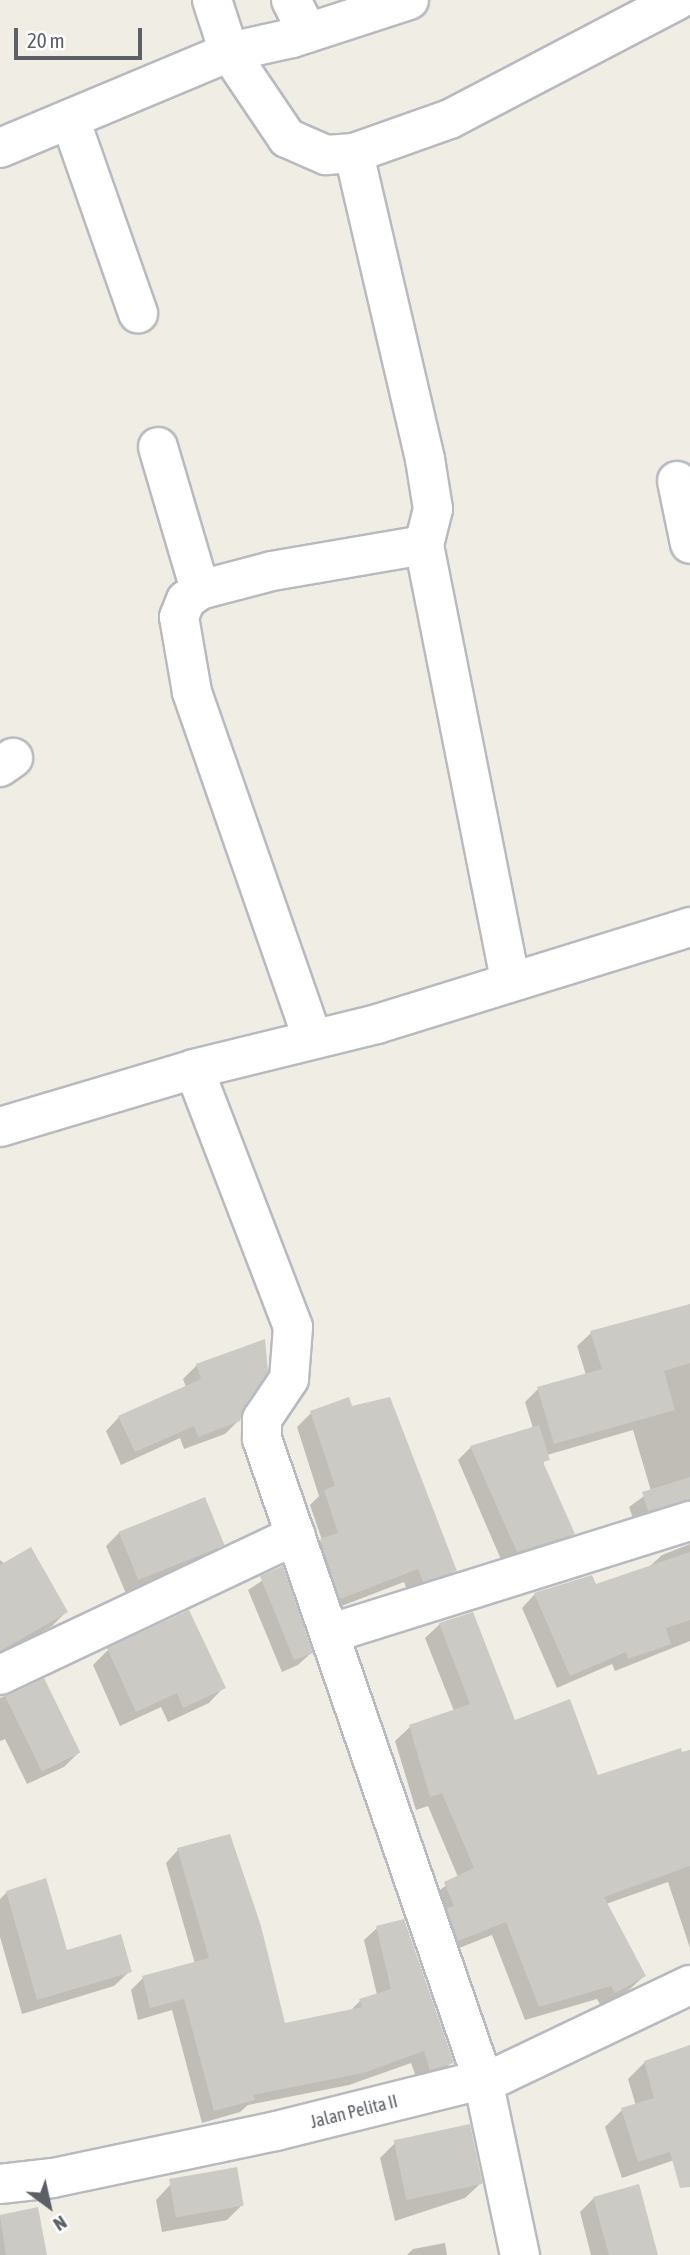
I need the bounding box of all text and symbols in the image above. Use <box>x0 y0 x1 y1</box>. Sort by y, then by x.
scale bar <box>18 14 145 58</box>
text: 20 m <box>27 28 65 52</box>
street label: Jalan Pelita II <box>308 2091 400 2133</box>
north arrow <box>14 2171 84 2241</box>
text: N <box>50 2211 71 2236</box>

